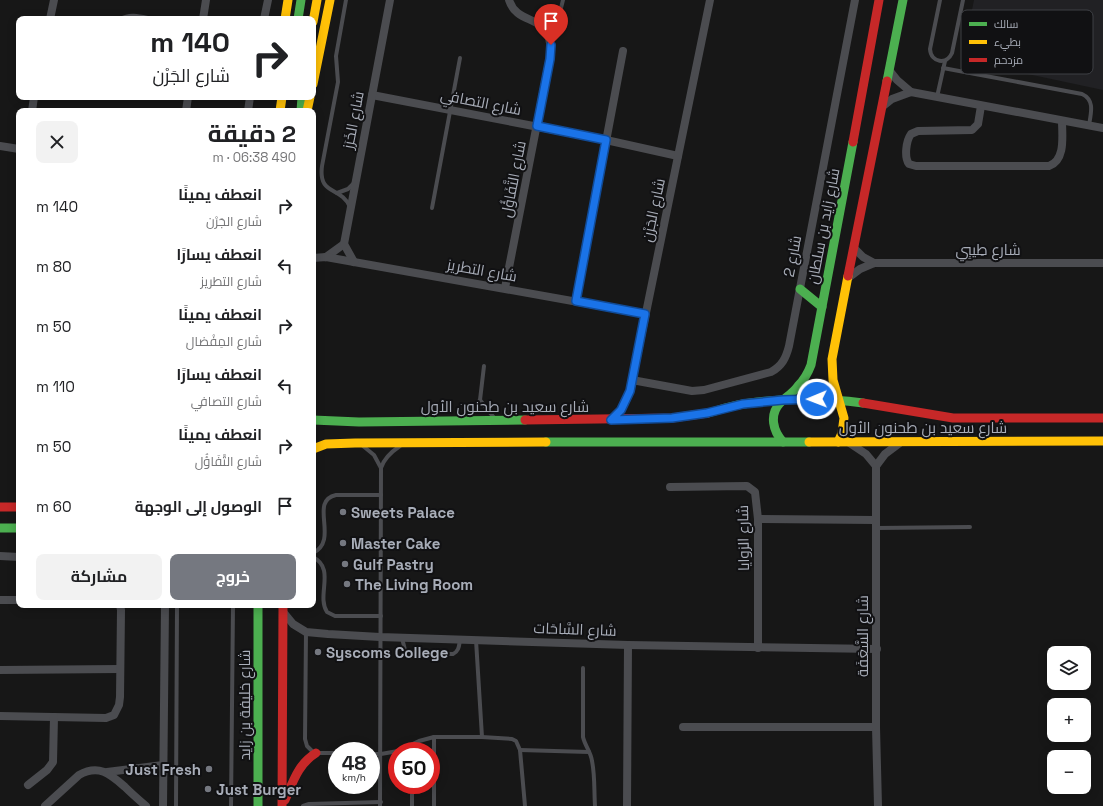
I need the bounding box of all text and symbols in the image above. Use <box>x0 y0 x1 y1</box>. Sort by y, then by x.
pin <box>534 4 568 45</box>
icon: arrive <box>540 10 562 32</box>
legend <box>961 10 1093 74</box>
text: سالك <box>994 17 1018 31</box>
text: 140 m <box>150 24 230 60</box>
icon: right <box>244 32 296 84</box>
text: بطيء <box>994 35 1021 51</box>
text: مزدحم <box>994 53 1023 68</box>
text: شارع الجَرْن <box>152 64 230 87</box>
street label: شارع التصافي <box>438 85 523 122</box>
street label: شارع الخَرَز <box>338 89 370 152</box>
text: 2 دقيقة <box>208 118 296 149</box>
button: close <box>36 121 78 163</box>
street label: شارع التَّفَاؤُل <box>496 139 532 219</box>
text: 490 m · 06:38 <box>212 149 296 166</box>
street label: شارع زايد بن سلطان <box>802 166 846 286</box>
street label: شارع الجَرْن <box>637 176 671 244</box>
text: انعطف يمينًا <box>178 185 262 204</box>
icon: right <box>274 195 296 217</box>
text: 140 m <box>36 197 78 216</box>
text: شارع الجَرْن <box>206 213 262 230</box>
street label: شارع 2 <box>779 234 807 279</box>
street label: شارع طِيبِي <box>955 240 1021 262</box>
text: انعطف يسارًا <box>176 245 262 264</box>
street label: شارع التطريز <box>444 254 519 287</box>
icon: left <box>274 255 296 277</box>
text: 80 m <box>36 257 72 276</box>
text: شارع التطريز <box>201 273 262 290</box>
text: انعطف يمينًا <box>178 305 262 324</box>
icon: right <box>274 315 296 337</box>
text: 50 m <box>36 317 71 336</box>
text: شارع المِفْضال <box>186 333 262 350</box>
text: انعطف يسارًا <box>176 365 262 384</box>
icon: left <box>274 375 296 397</box>
text: 110 m <box>36 377 75 396</box>
position arrow <box>796 378 838 420</box>
text: شارع التصافي <box>191 393 262 410</box>
street label: شارع سعيد بن طحنون الأول <box>421 397 589 418</box>
street label: شارع سعيد بن طحنون الأول <box>839 418 1007 439</box>
text: انعطف يمينًا <box>178 425 262 444</box>
icon: right <box>274 435 296 457</box>
text: 50 m <box>36 437 71 456</box>
text: شارع التَّفَاؤُل <box>195 453 262 470</box>
icon: arrive <box>274 495 296 517</box>
text: 60 m <box>36 497 72 516</box>
text: الوصول إلى الوجهة <box>135 497 262 516</box>
place label: Sweets Palace <box>351 503 455 522</box>
street label: شارع الزوايا <box>733 505 755 571</box>
marker: Sweets Palace <box>338 507 348 517</box>
place label: Master Cake <box>351 534 441 553</box>
marker: Master Cake <box>338 538 348 548</box>
button: مشاركة <box>36 554 162 600</box>
button: خروج <box>170 554 296 600</box>
place label: Gulf Pastry <box>353 555 434 574</box>
marker: Gulf Pastry <box>340 559 350 569</box>
place label: The Living Room <box>355 575 473 594</box>
marker: The Living Room <box>342 579 352 589</box>
street label: شارع السَّعَفَة <box>853 595 874 677</box>
street label: شارع السَّاحَات <box>533 618 617 642</box>
place label: Syscoms College <box>326 643 449 662</box>
map controls <box>1047 646 1091 794</box>
button: layers <box>1047 646 1091 690</box>
marker: Syscoms College <box>313 647 323 657</box>
street label: شارع خليفة بن زايد <box>235 650 256 760</box>
button: + <box>1047 698 1091 742</box>
speed limit sign: 50 <box>388 742 440 794</box>
text: 48 <box>342 750 366 776</box>
button: − <box>1047 750 1091 794</box>
place label: Just Fresh <box>125 760 201 779</box>
marker: Just Fresh <box>204 764 214 774</box>
text: km/h <box>342 771 366 784</box>
place label: Just Burger <box>216 780 301 799</box>
marker: Just Burger <box>203 784 213 794</box>

